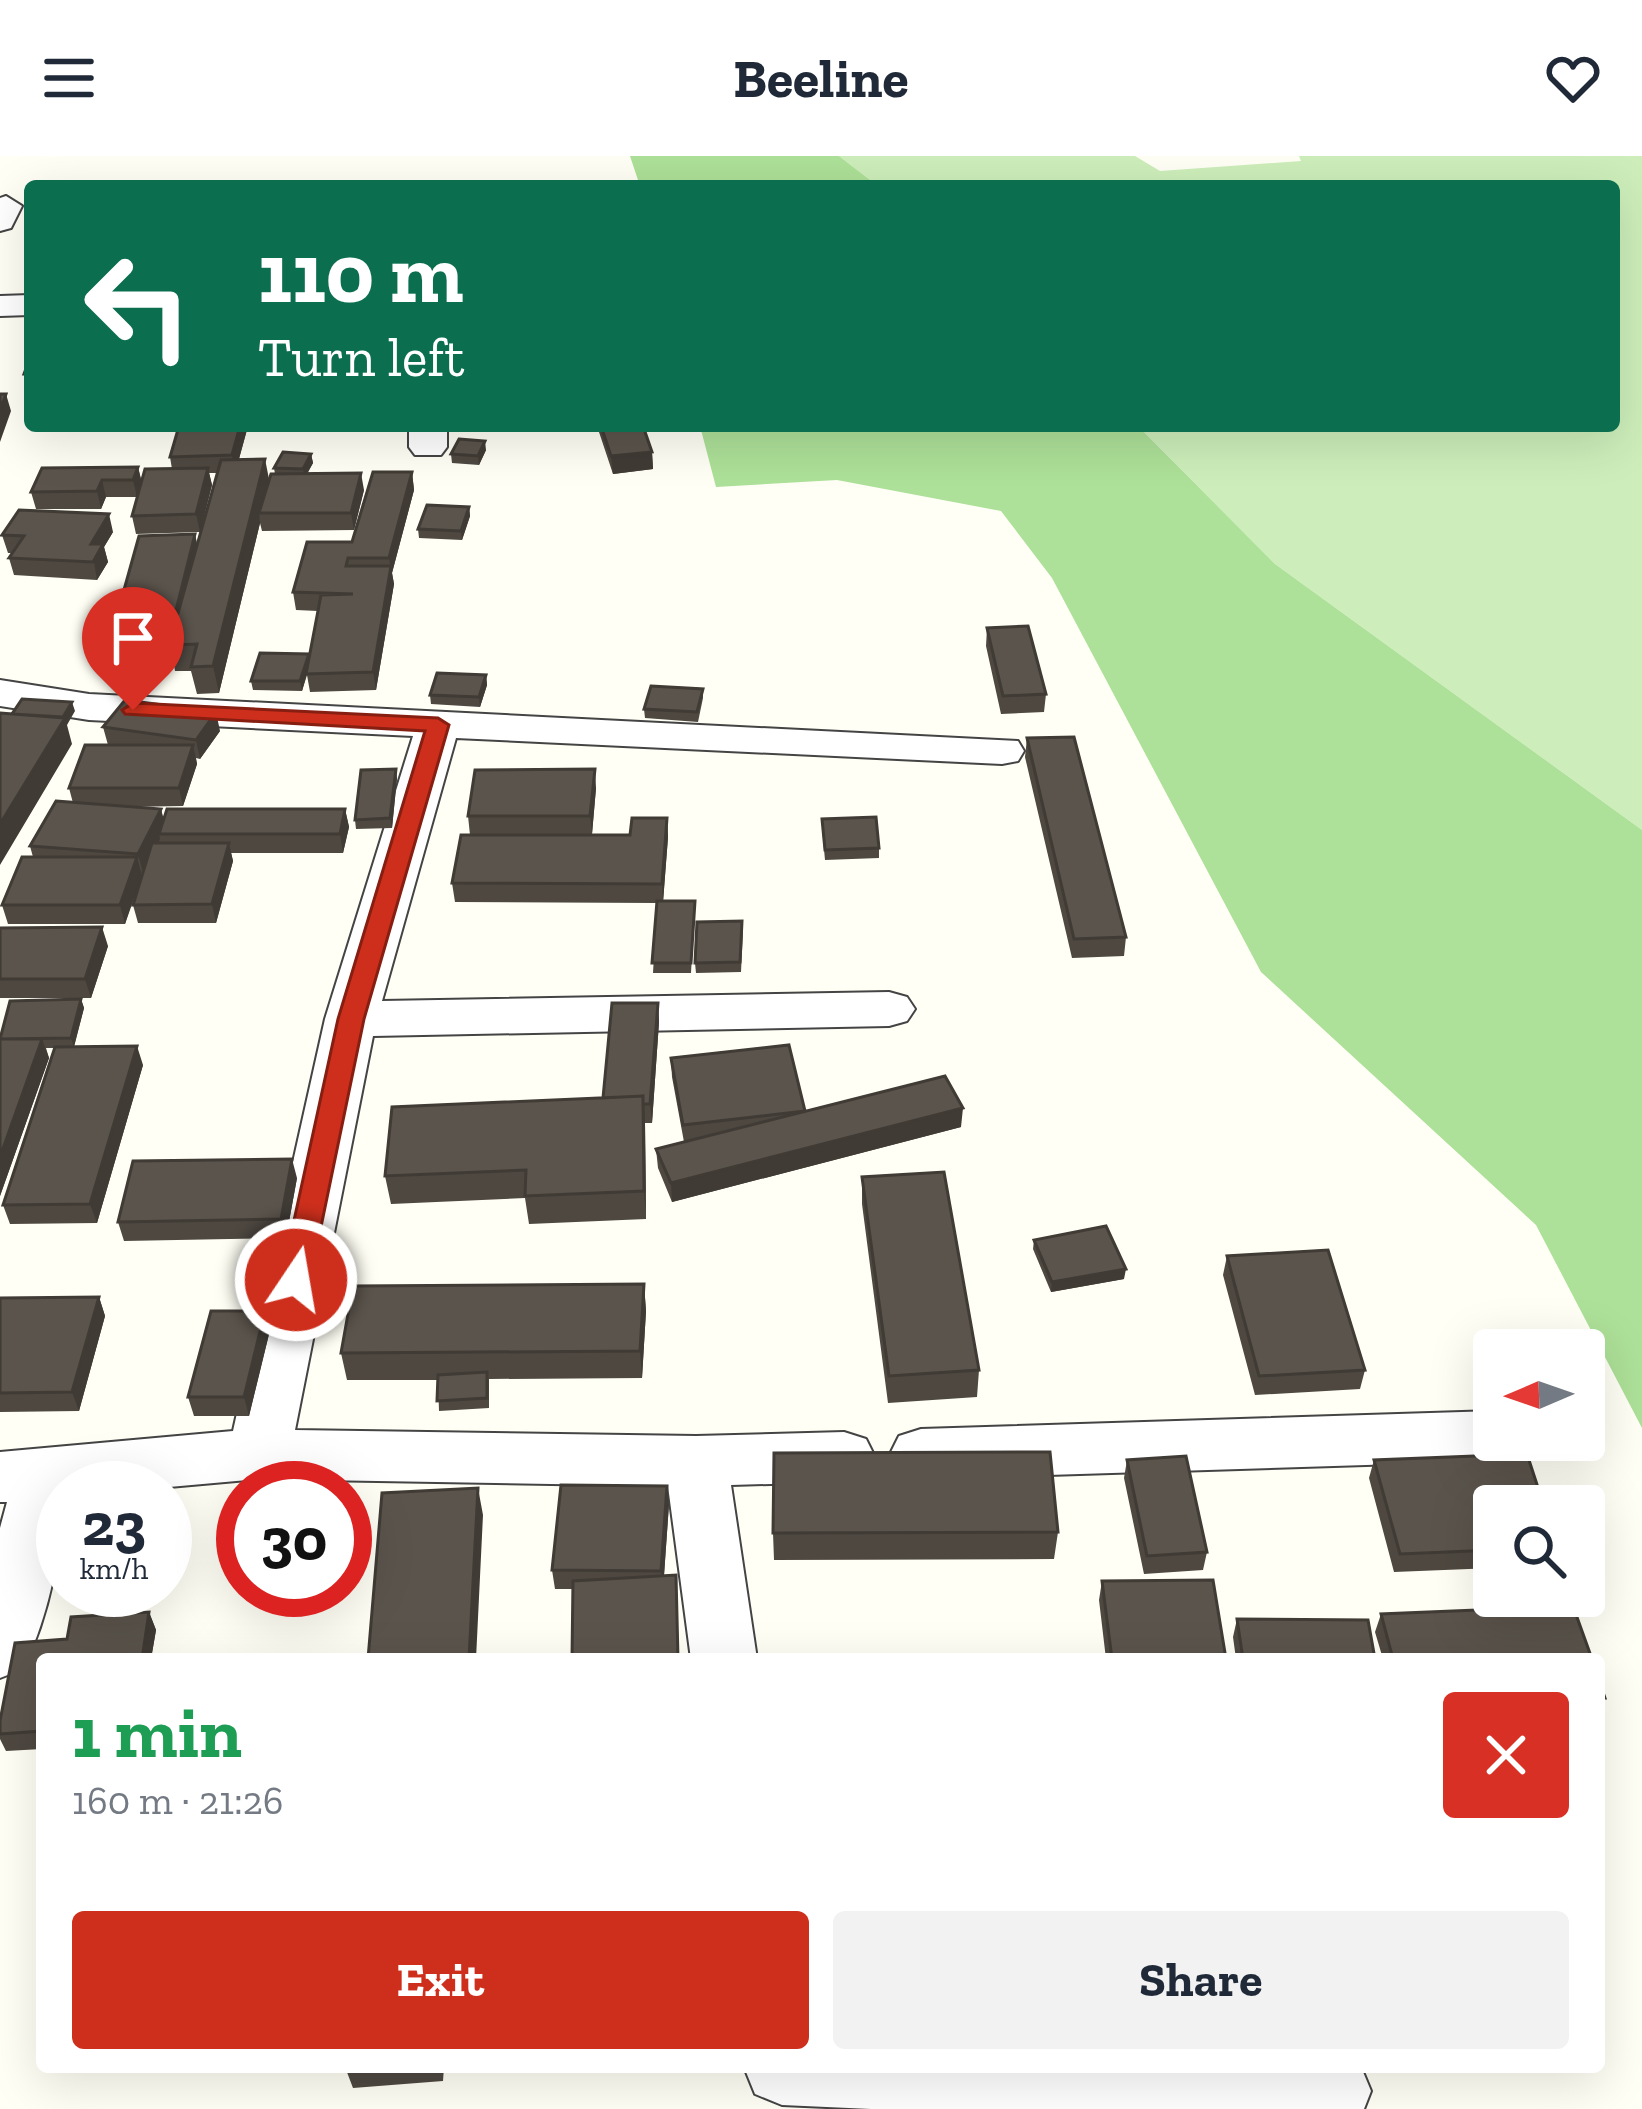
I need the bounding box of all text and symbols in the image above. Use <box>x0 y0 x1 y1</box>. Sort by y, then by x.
icon: menu <box>36 45 102 111</box>
icon: heart <box>1540 45 1606 111</box>
text: Beeline <box>733 46 909 111</box>
text: 110 m <box>258 223 464 324</box>
icon: left <box>60 228 216 384</box>
text: Turn left <box>258 325 465 390</box>
pin <box>82 587 184 710</box>
icon: arrive <box>100 605 166 671</box>
position arrow <box>233 1217 359 1343</box>
north arrow <box>1473 1329 1605 1461</box>
map controls <box>1473 1329 1605 1617</box>
speed limit sign: 30 <box>216 1461 372 1617</box>
button: search <box>1473 1485 1605 1617</box>
text: 23 <box>82 1488 146 1560</box>
text: km/h <box>80 1551 148 1587</box>
text: 1 min <box>72 1689 242 1775</box>
button: close <box>1443 1692 1569 1818</box>
text: 160 m · 21:26 <box>72 1777 284 1824</box>
button: Exit <box>72 1911 809 2049</box>
button: Share <box>833 1911 1569 2049</box>

